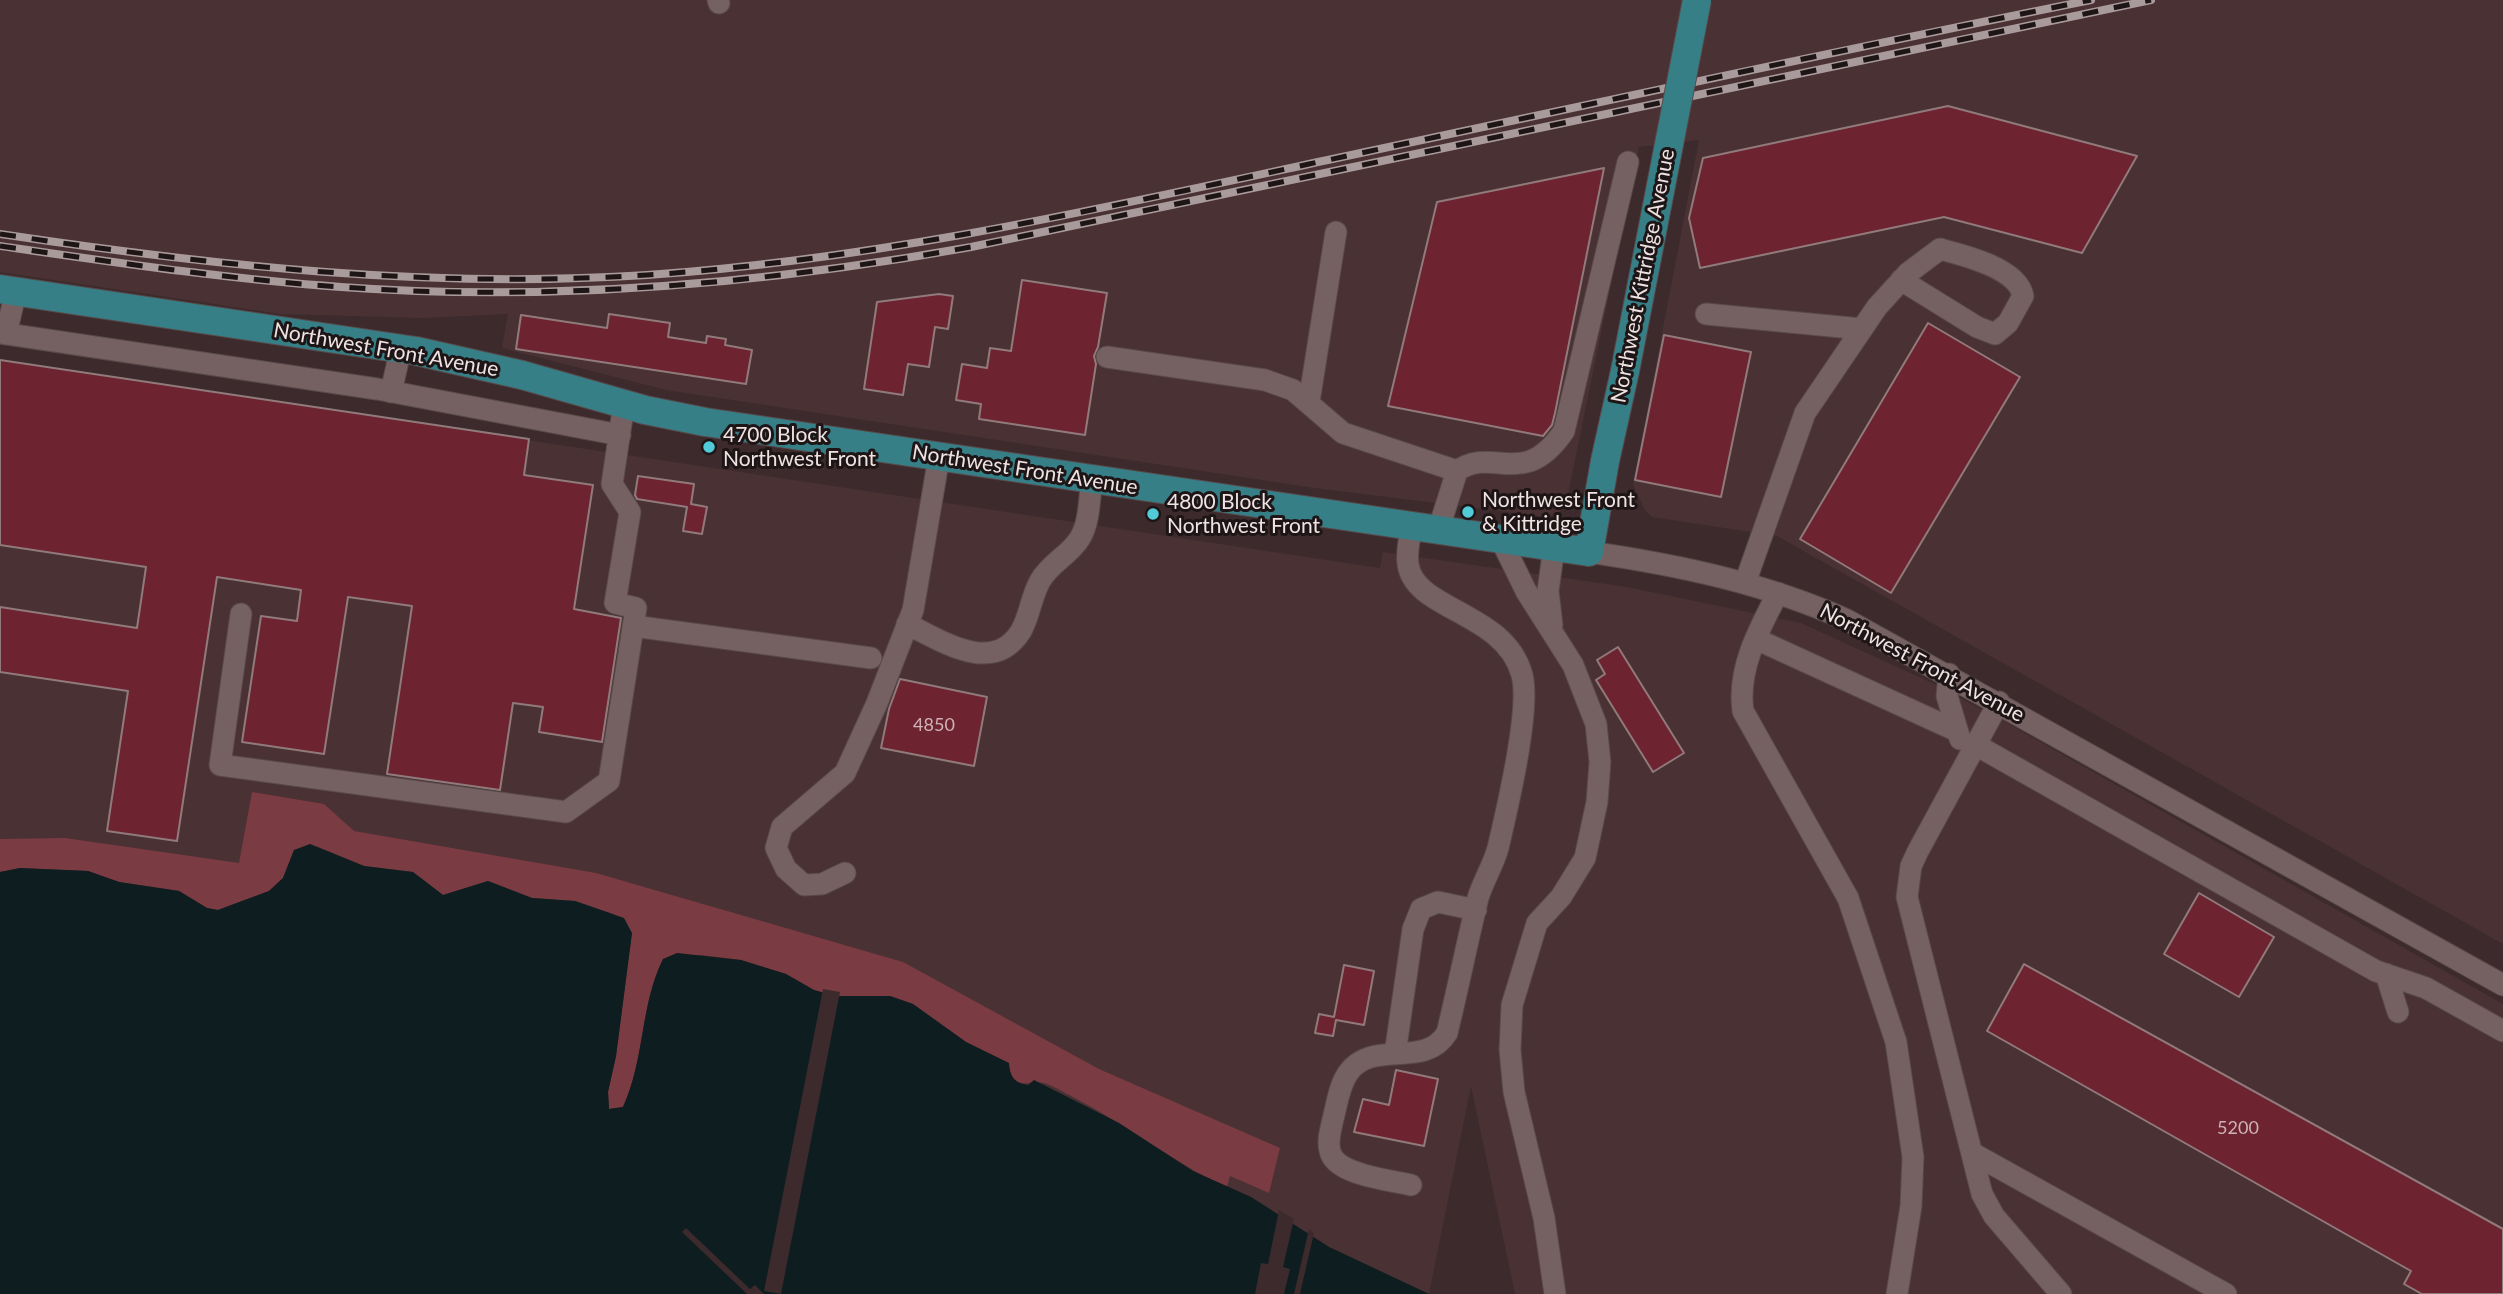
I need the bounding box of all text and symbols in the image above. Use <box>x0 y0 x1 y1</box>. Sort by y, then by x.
street label: Northwest Kittridge Avenue <box>1606 147 1680 405</box>
street label: Northwest Front Avenue <box>272 318 500 382</box>
place label: 4700 Block Northwest Front <box>723 422 876 472</box>
marker: 4700 Block Northwest Front <box>701 439 717 455</box>
street label: Northwest Front Avenue <box>910 440 1140 500</box>
place label: Northwest Front & Kittridge <box>1482 487 1635 537</box>
place label: 4800 Block Northwest Front <box>1167 489 1320 539</box>
marker: Northwest Front & Kittridge <box>1460 504 1476 520</box>
marker: 4800 Block Northwest Front <box>1145 506 1161 522</box>
street label: Northwest Front Avenue <box>1815 598 2029 728</box>
house number: 4850 <box>913 714 955 736</box>
house number: 5200 <box>2217 1117 2259 1139</box>

